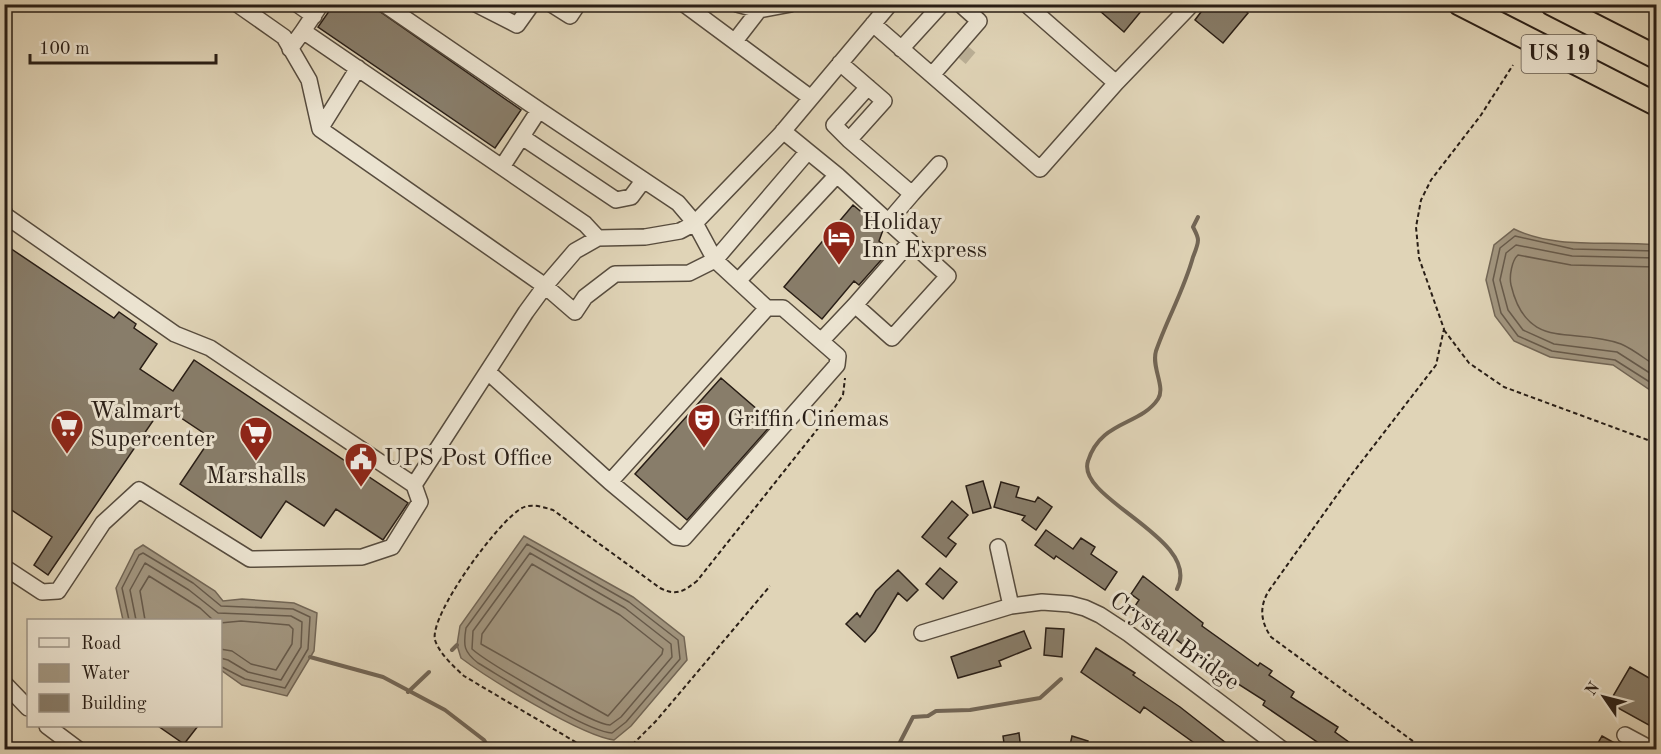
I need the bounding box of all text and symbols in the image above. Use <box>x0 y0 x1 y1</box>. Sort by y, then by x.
scale bar <box>30 27 216 65</box>
road number: US 19 <box>1522 35 1596 73</box>
text: 100 m <box>39 40 90 58</box>
place label: Holiday Inn Express <box>862 211 987 263</box>
hotel icon: Holiday Inn Express <box>821 219 857 266</box>
place label: Walmart Supercenter <box>90 400 215 452</box>
theatre icon: Griffin Cinemas <box>686 402 722 449</box>
supermarket icon: Walmart Supercenter <box>49 408 85 455</box>
place label: Griffin Cinemas <box>727 408 889 432</box>
supermarket icon: Marshalls <box>238 415 274 462</box>
public building icon: UPS Post Office <box>343 441 379 488</box>
place label: UPS Post Office <box>384 447 552 471</box>
place label: Marshalls <box>206 465 306 489</box>
street label: Crystal Bridge <box>1105 589 1243 695</box>
legend <box>27 619 222 727</box>
text: Road <box>81 635 121 653</box>
text: Water <box>81 665 130 683</box>
north arrow <box>1574 667 1634 727</box>
text: N <box>1583 679 1604 699</box>
text: Building <box>81 695 147 713</box>

